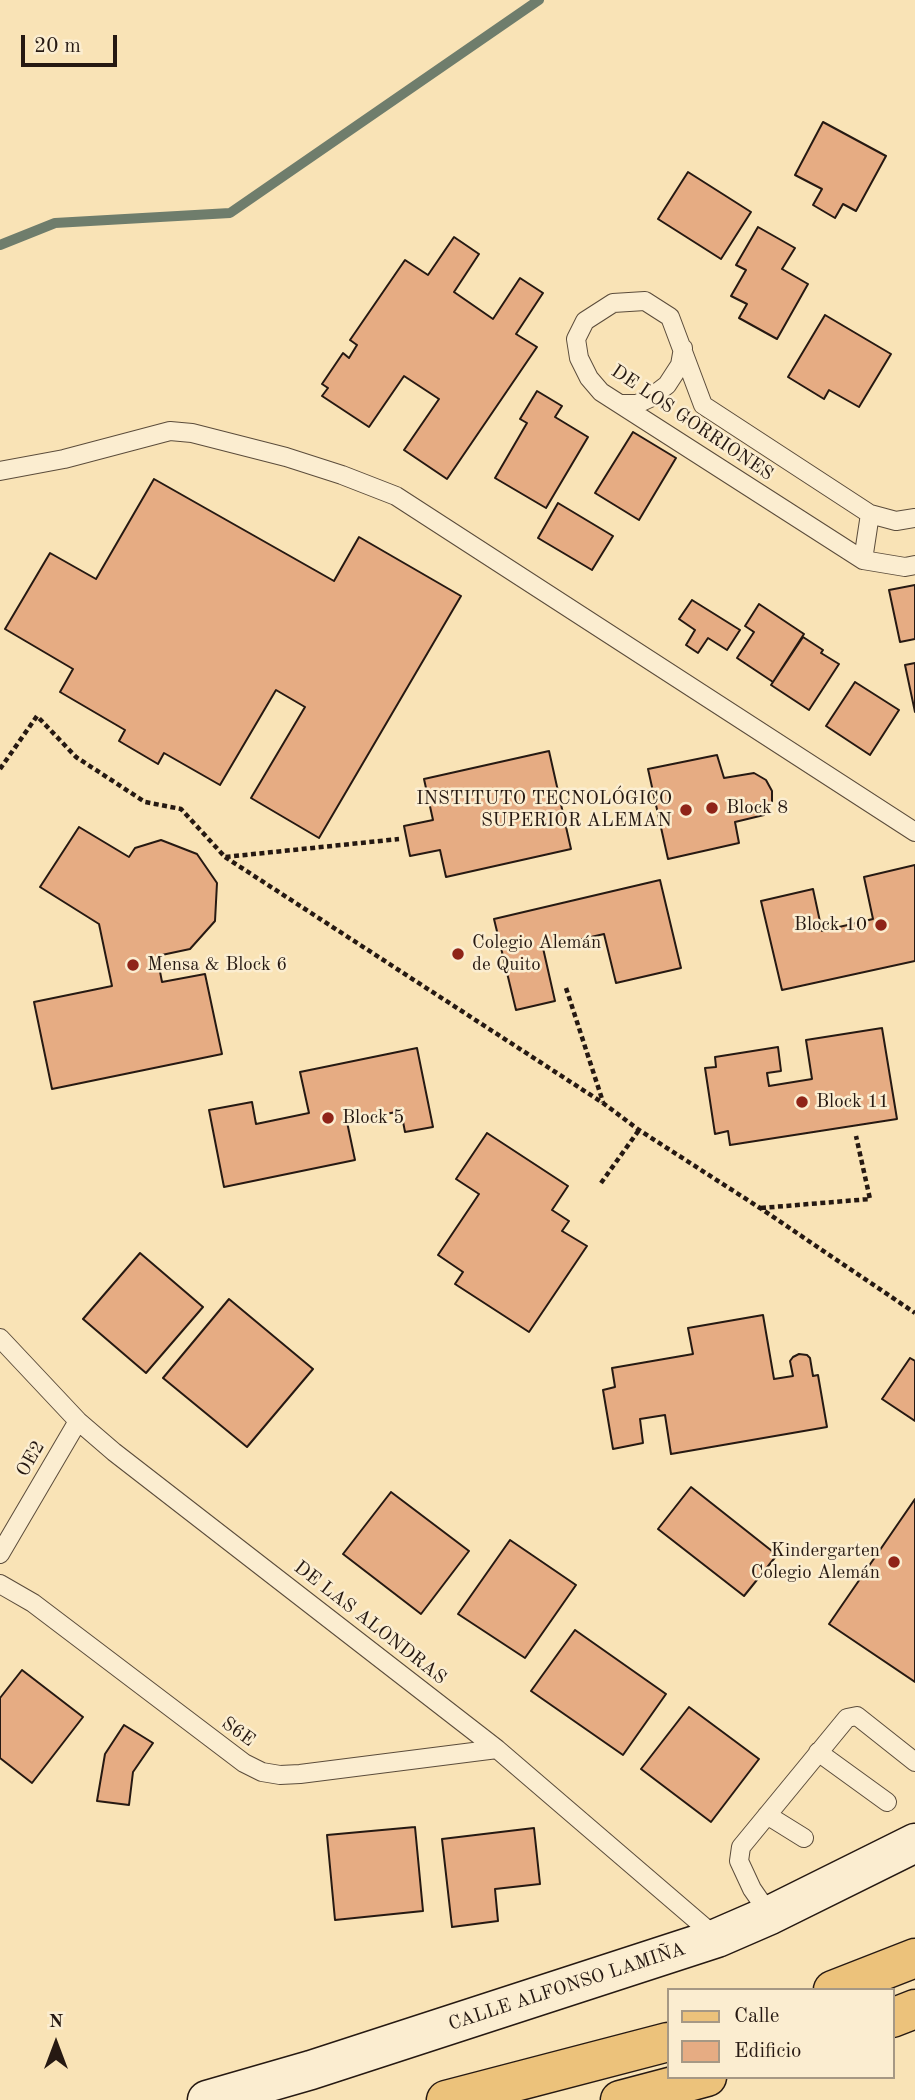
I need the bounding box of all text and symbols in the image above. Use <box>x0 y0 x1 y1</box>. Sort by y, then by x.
scale bar <box>24 21 121 65</box>
text: 20 m <box>34 36 81 57</box>
street label: DE LOS GORRIONES <box>607 360 777 486</box>
place label: INSTITUTO TECNOLÓGICO SUPERIOR ALEMAN <box>416 788 672 832</box>
place label: Block 8 <box>726 797 788 819</box>
marker: Block 8 <box>704 800 720 816</box>
marker: INSTITUTO TECNOLÓGICO SUPERIOR ALEMAN <box>678 802 694 818</box>
place label: Block 10 <box>794 914 867 936</box>
marker: Block 10 <box>873 917 889 933</box>
place label: Colegio Alemán de Quito <box>472 932 601 976</box>
marker: Colegio Alemán de Quito <box>450 946 466 962</box>
place label: Mensa & Block 6 <box>147 954 287 976</box>
marker: Mensa & Block 6 <box>125 957 141 973</box>
place label: Block 11 <box>816 1091 889 1113</box>
marker: Block 11 <box>794 1094 810 1110</box>
place label: Block 5 <box>342 1107 404 1129</box>
marker: Block 5 <box>320 1110 336 1126</box>
street label: OE2 <box>12 1437 50 1481</box>
place label: Kindergarten Colegio Alemán <box>751 1540 880 1584</box>
marker: Kindergarten Colegio Alemán <box>886 1554 902 1570</box>
street label: DE LAS ALONDRAS <box>289 1556 451 1690</box>
street label: S6E <box>217 1712 259 1752</box>
street label: CALLE ALFONSO LAMIÑA <box>446 1938 688 2036</box>
legend <box>666 1988 894 2079</box>
text: Calle <box>734 2006 779 2027</box>
north arrow <box>21 2009 91 2079</box>
text: N <box>49 2013 63 2032</box>
text: Edificio <box>734 2041 802 2062</box>

